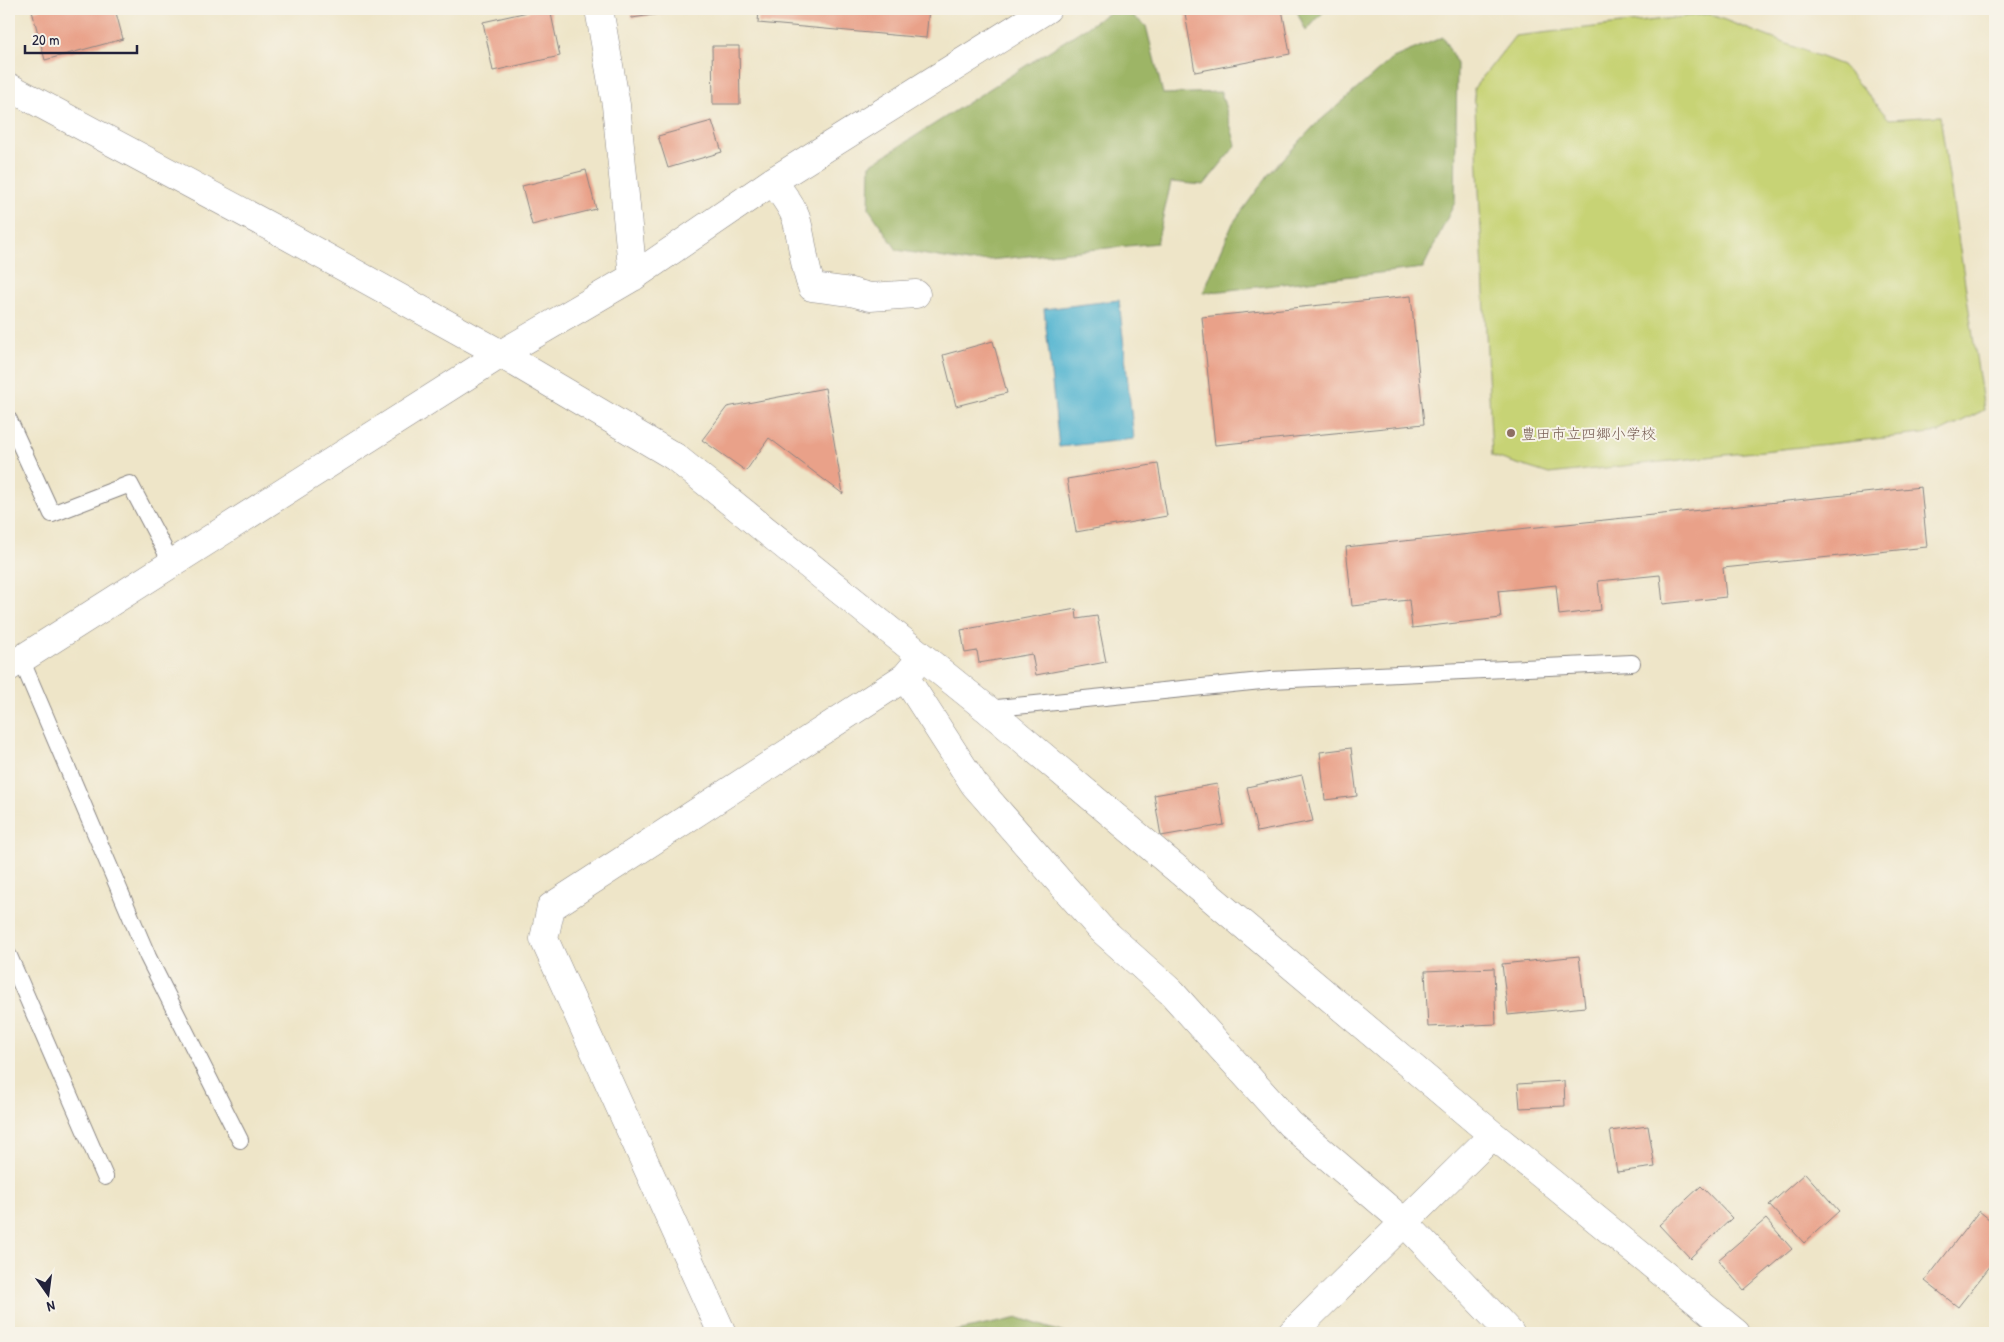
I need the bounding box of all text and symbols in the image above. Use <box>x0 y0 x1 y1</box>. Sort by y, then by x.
scale bar <box>25 22 138 54</box>
text: 20 m <box>32 29 59 50</box>
place label: 豊田市立四郷小学校 <box>1521 423 1656 444</box>
marker: 豊田市立四郷小学校 <box>1505 427 1517 439</box>
north arrow <box>22 1270 72 1320</box>
text: N <box>45 1297 57 1317</box>

